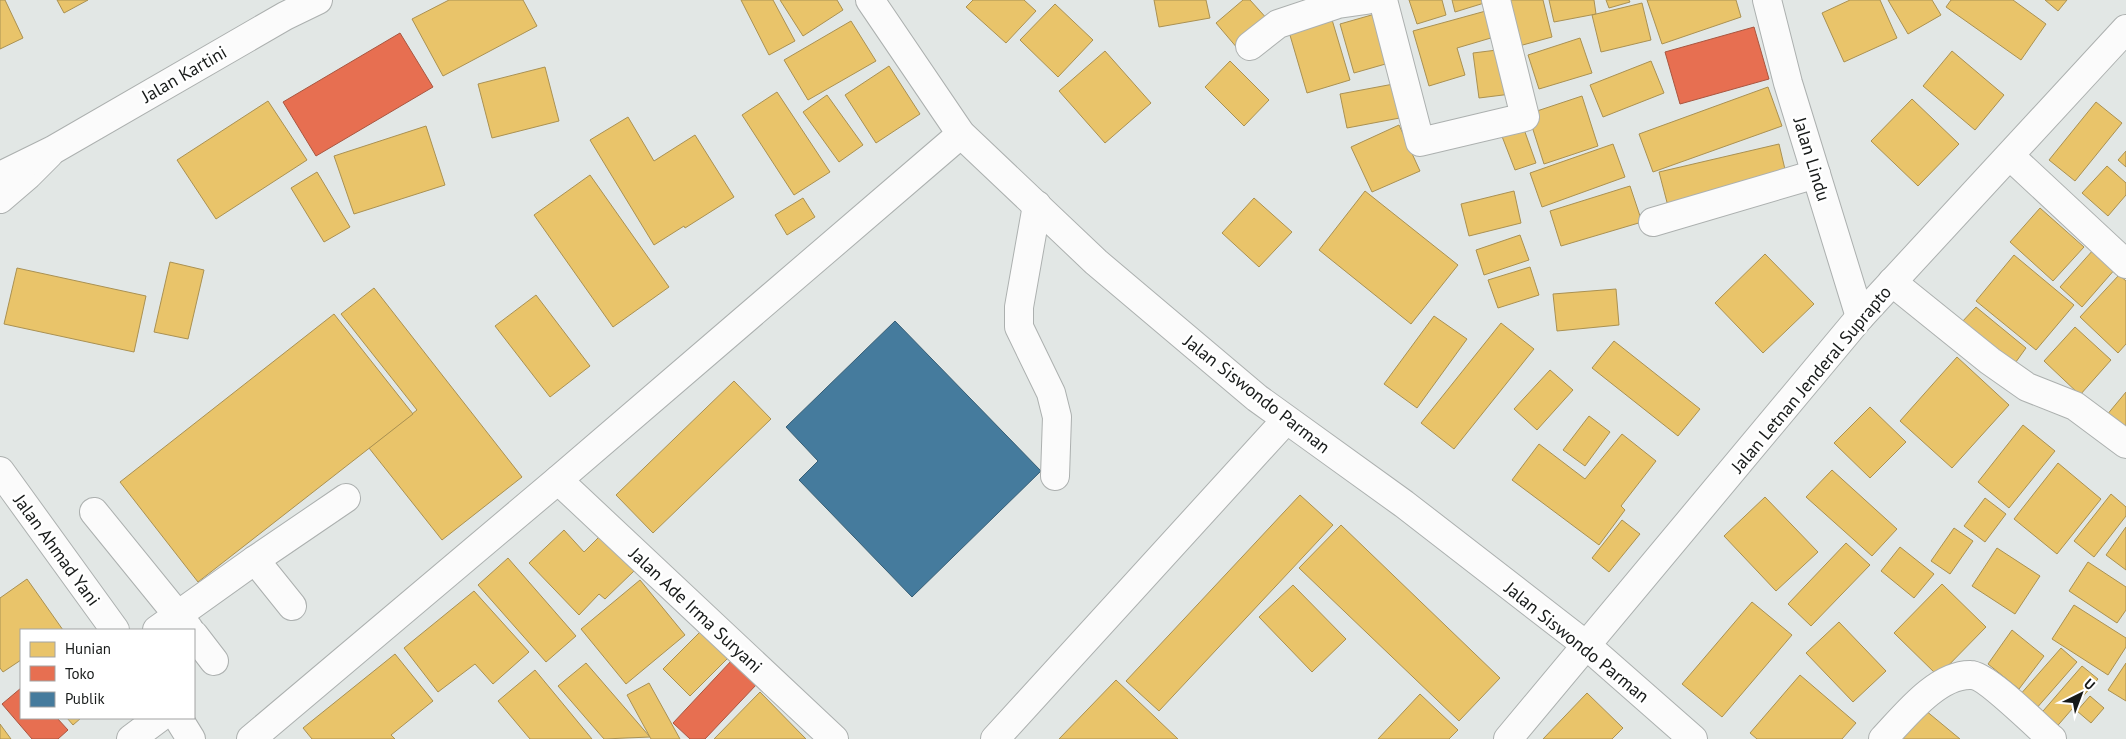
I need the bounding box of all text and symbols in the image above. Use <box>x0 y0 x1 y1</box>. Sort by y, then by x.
street label: Jalan Kartini <box>136 40 231 108</box>
street label: Jalan Lindu <box>1788 113 1836 204</box>
street label: Jalan Letnan Jenderal Suprapto <box>1725 281 1896 478</box>
street label: Jalan Siswondo Parman <box>1178 329 1335 458</box>
street label: Jalan Ahmad Yani <box>8 489 105 610</box>
street label: Jalan Ade Irma Suryani <box>624 542 767 678</box>
street label: Jalan Siswondo Parman <box>1499 576 1654 707</box>
legend <box>20 629 195 719</box>
text: Hunian <box>65 639 111 658</box>
text: Toko <box>65 664 95 683</box>
north arrow <box>2056 669 2106 719</box>
text: U <box>2080 675 2099 694</box>
text: Publik <box>65 689 105 708</box>

